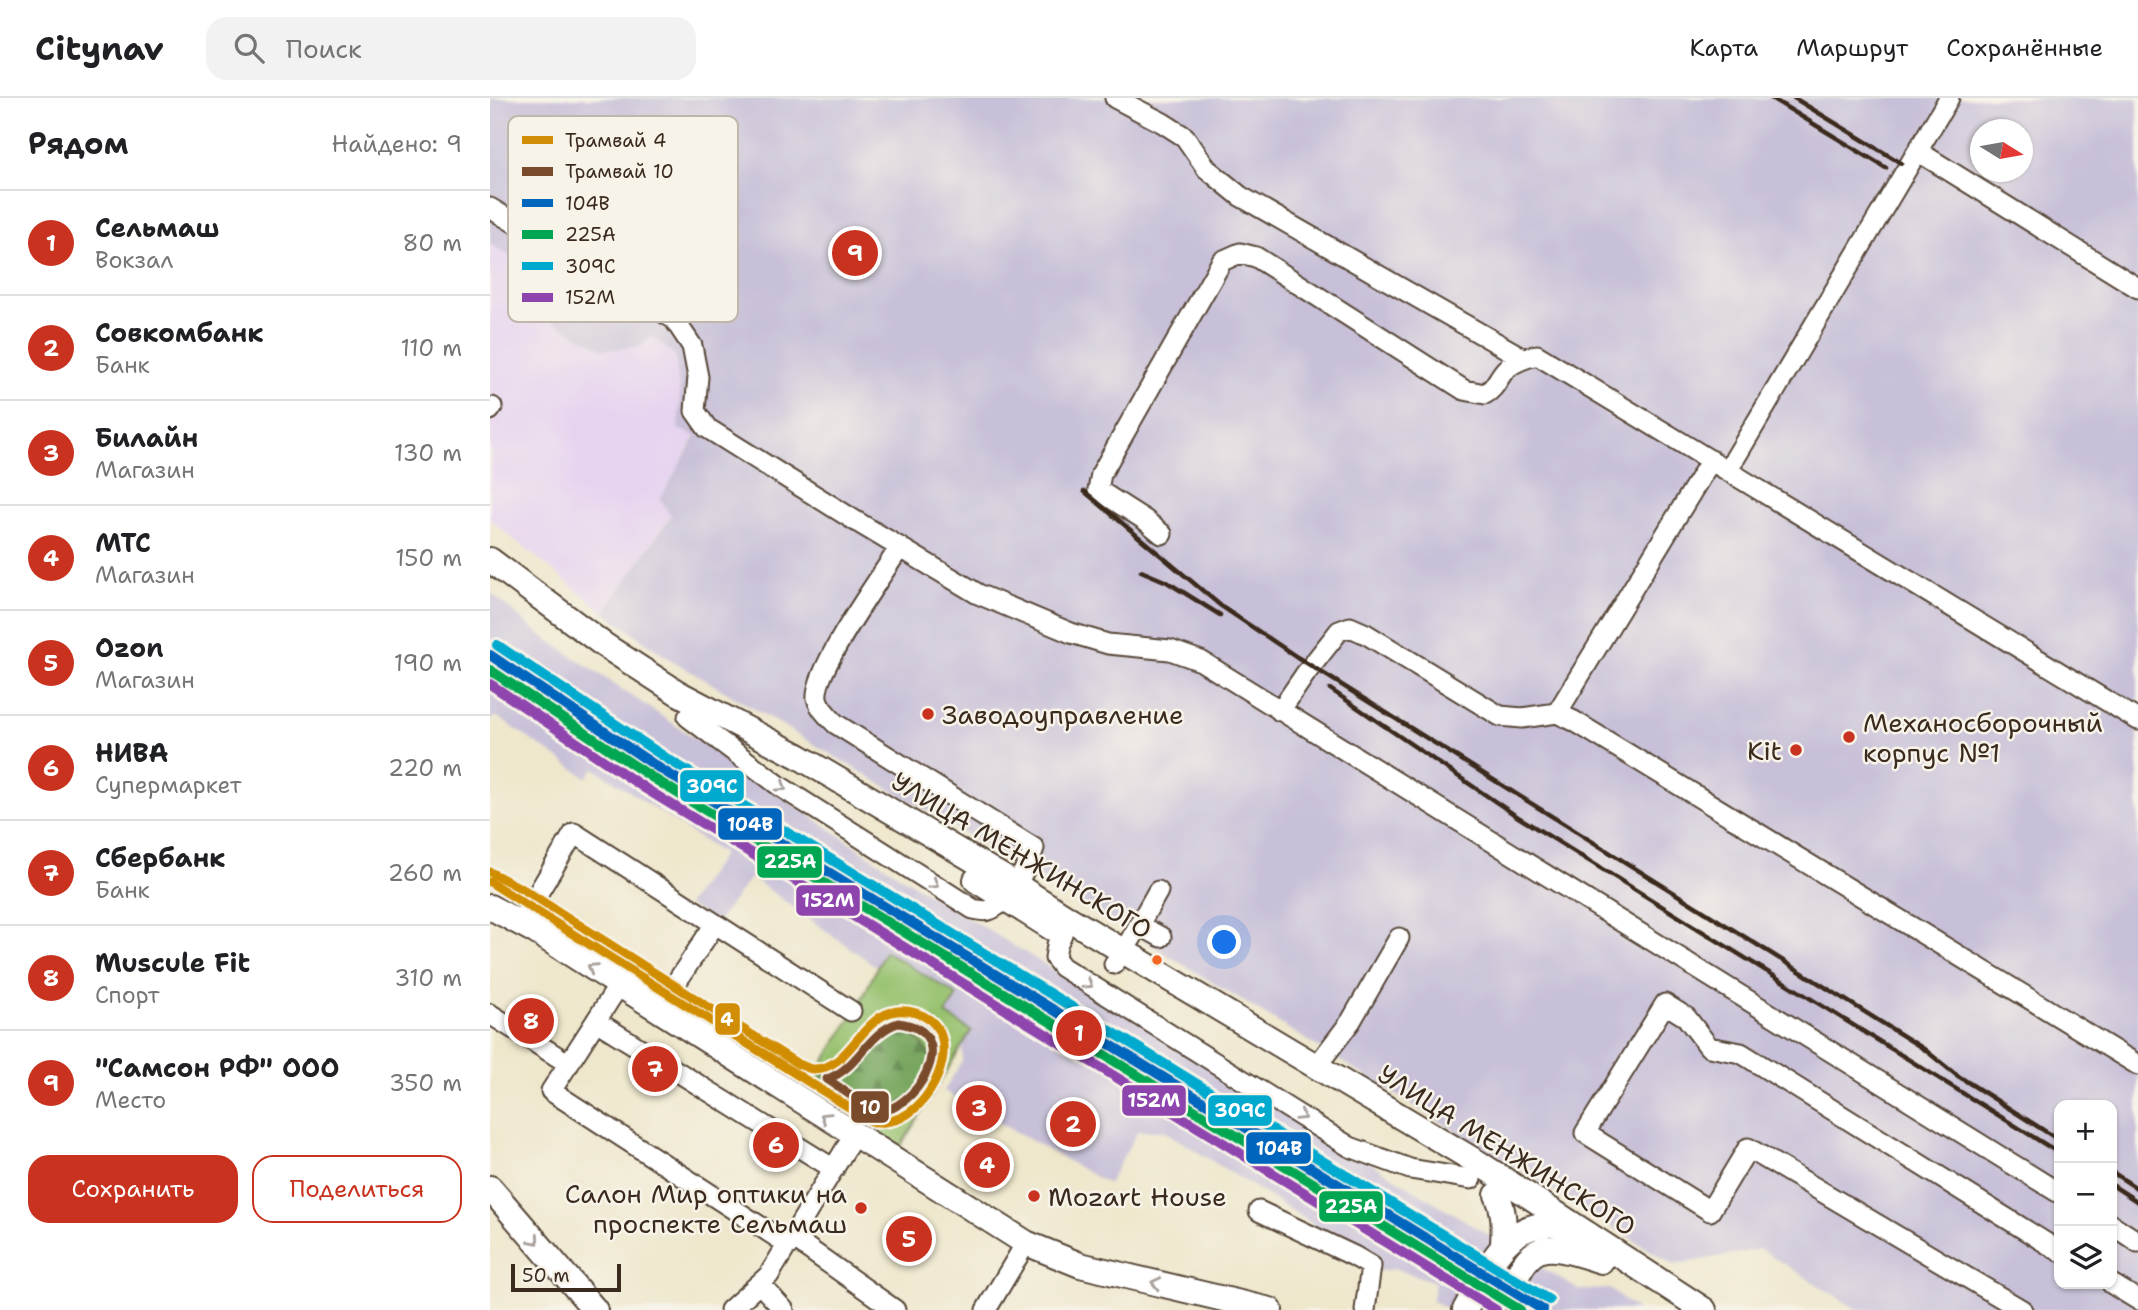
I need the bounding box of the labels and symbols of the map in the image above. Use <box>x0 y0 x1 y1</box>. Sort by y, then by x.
legend <box>508 116 738 322</box>
north arrow <box>1970 119 2033 182</box>
text: Трамвай 4 <box>565 128 666 153</box>
text: Трамвай 10 <box>565 159 674 184</box>
text: 104В <box>565 191 610 216</box>
text: 225А <box>565 222 616 247</box>
pin: 9 <box>832 227 878 279</box>
text: 309С <box>565 254 616 279</box>
text: 152М <box>565 285 615 310</box>
place label: Заводоуправление <box>942 697 1184 732</box>
place label: Механосборочный корпус №1 <box>1863 705 2103 770</box>
marker: Заводоуправление <box>920 706 936 722</box>
marker: Механосборочный корпус №1 <box>1841 729 1857 745</box>
place label: Kit <box>1747 733 1782 768</box>
marker: Kit <box>1788 742 1804 758</box>
street label: УЛИЦА МЕНЖИНСКОГО <box>885 763 1159 947</box>
line badge: 309С <box>679 769 745 803</box>
text: 309С <box>686 774 738 799</box>
one-way arrow <box>774 779 787 791</box>
line badge: 104В <box>717 807 783 841</box>
text: 104В <box>727 812 773 837</box>
line badge: 225А <box>756 845 823 879</box>
text: 225А <box>764 849 816 874</box>
one-way arrow <box>926 876 939 888</box>
line badge: 152М <box>795 884 861 917</box>
text: 152М <box>802 888 854 913</box>
your location <box>1207 925 1241 959</box>
unlabelled marker <box>1150 953 1164 967</box>
one-way arrow <box>587 964 600 977</box>
one-way arrow <box>1081 975 1094 988</box>
pin: 8 <box>508 995 554 1047</box>
line badge: 4 <box>714 1002 741 1036</box>
text: 4 <box>720 1007 734 1032</box>
pin: 1 <box>1056 1007 1102 1059</box>
pin: 7 <box>632 1043 678 1095</box>
street label: УЛИЦА МЕНЖИНСКОГО <box>1371 1056 1643 1244</box>
pin: 3 <box>956 1082 1002 1134</box>
line badge: 152М <box>1121 1084 1187 1117</box>
text: 152М <box>1128 1088 1180 1113</box>
line badge: 10 <box>850 1090 890 1124</box>
line badge: 309С <box>1207 1094 1273 1127</box>
text: 10 <box>859 1095 881 1120</box>
pin: 2 <box>1050 1098 1096 1150</box>
text: 309С <box>1214 1098 1266 1123</box>
one-way arrow <box>1294 1108 1307 1121</box>
one-way arrow <box>820 1112 833 1125</box>
pin: 6 <box>753 1119 799 1171</box>
line badge: 104В <box>1245 1131 1312 1165</box>
text: 104В <box>1256 1136 1302 1161</box>
pin: 4 <box>964 1139 1010 1191</box>
place label: Салон Мир оптики на проспекте Сельмаш <box>565 1176 847 1241</box>
place label: Mozart House <box>1048 1179 1227 1214</box>
marker: Mozart House <box>1026 1188 1042 1204</box>
line badge: 225А <box>1318 1190 1384 1223</box>
text: 225А <box>1325 1194 1377 1219</box>
marker: Салон Мир оптики на проспекте Сельмаш <box>853 1200 869 1216</box>
pin: 5 <box>886 1213 932 1265</box>
one-way arrow <box>527 1232 539 1245</box>
scale bar <box>511 1261 621 1293</box>
one-way arrow <box>1150 1277 1162 1291</box>

